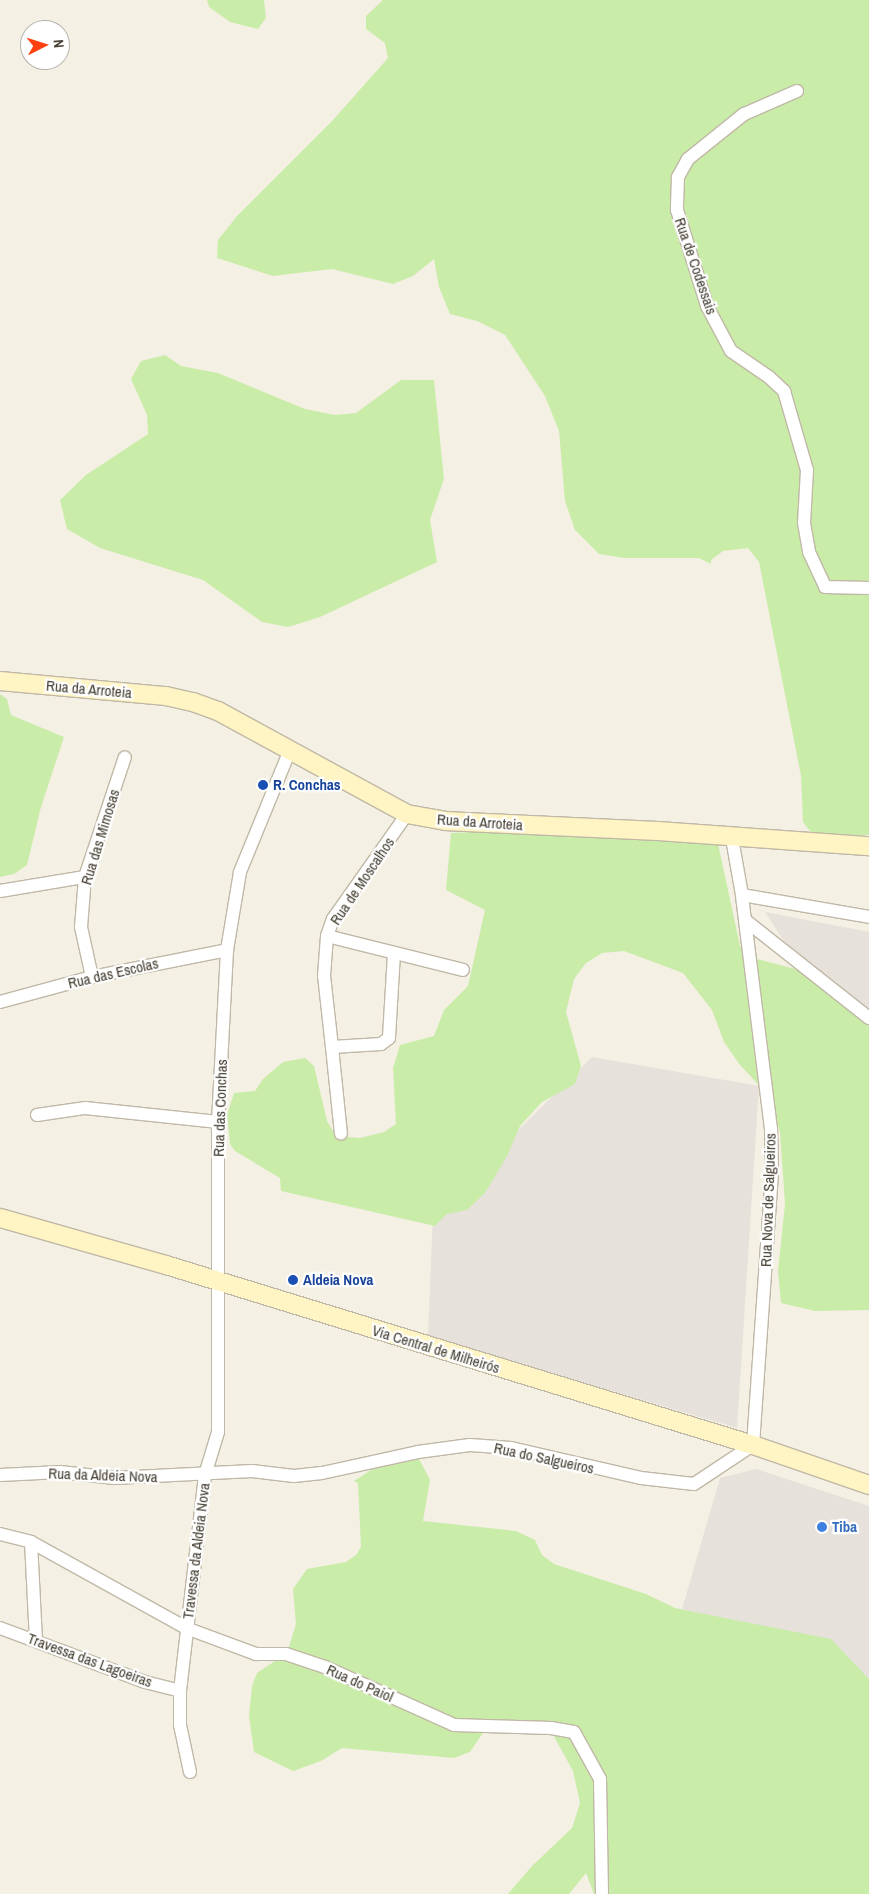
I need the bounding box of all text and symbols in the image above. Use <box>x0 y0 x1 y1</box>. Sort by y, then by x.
north arrow <box>20 20 70 70</box>
text: N <box>50 39 68 49</box>
street label: Rua de Codessais <box>671 215 721 317</box>
street label: Rua da Arroteia <box>45 676 133 702</box>
place label: R. Conchas <box>273 776 341 794</box>
marker: R. Conchas <box>257 779 269 791</box>
street label: Rua das Mimosas <box>77 787 123 887</box>
street label: Rua da Arroteia <box>436 810 524 834</box>
street label: Rua de Moscalhos <box>326 834 398 928</box>
street label: Rua das Escolas <box>66 954 160 992</box>
street label: Rua das Conchas <box>209 1059 231 1157</box>
street label: Rua Nova de Salgueiros <box>757 1133 779 1267</box>
place label: Aldeia Nova <box>303 1271 373 1289</box>
marker: Aldeia Nova <box>287 1274 299 1286</box>
street label: Via Central de Milheirós <box>370 1321 502 1377</box>
street label: Rua do Salgueiros <box>492 1439 596 1477</box>
street label: Rua da Aldeia Nova <box>48 1464 158 1486</box>
street label: Travessa da Aldeia Nova <box>179 1482 213 1620</box>
place label: Tiba <box>832 1518 857 1536</box>
marker: Tiba <box>816 1521 828 1533</box>
street label: Travessa das Lagoeiras <box>25 1629 155 1691</box>
street label: Rua do Paiol <box>324 1660 396 1706</box>

